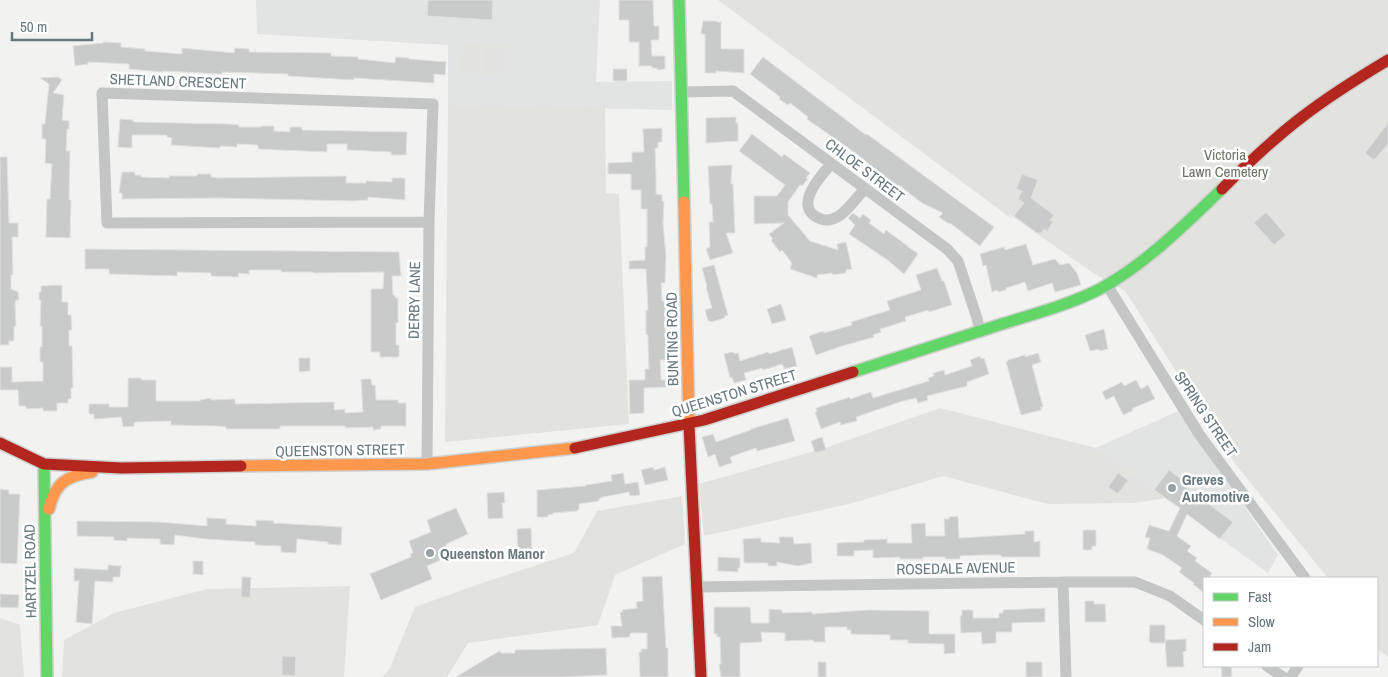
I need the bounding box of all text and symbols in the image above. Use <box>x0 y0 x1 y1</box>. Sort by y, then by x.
scale bar <box>12 10 92 42</box>
text: 50 m <box>20 16 47 37</box>
street label: SHETLAND CRESCENT <box>109 68 247 94</box>
street label: CHLOE STREET <box>821 133 909 207</box>
park label: Victoria Lawn Cemetery <box>1182 144 1269 182</box>
street label: DERBY LANE <box>403 261 425 339</box>
street label: BUNTING ROAD <box>661 292 683 386</box>
street label: QUEENSTON STREET <box>669 364 800 422</box>
street label: SPRING STREET <box>1170 367 1243 461</box>
street label: QUEENSTON STREET <box>275 438 405 462</box>
place label: Greves Automotive <box>1182 469 1250 507</box>
marker: Greves Automotive <box>1166 482 1178 494</box>
street label: HARTZEL ROAD <box>19 524 41 618</box>
place label: Queenston Manor <box>440 543 545 564</box>
marker: Queenston Manor <box>424 547 436 559</box>
street label: ROSEDALE AVENUE <box>896 556 1016 580</box>
legend <box>1203 577 1378 667</box>
text: Fast <box>1248 586 1272 607</box>
text: Slow <box>1248 611 1275 632</box>
text: Jam <box>1248 636 1271 657</box>

